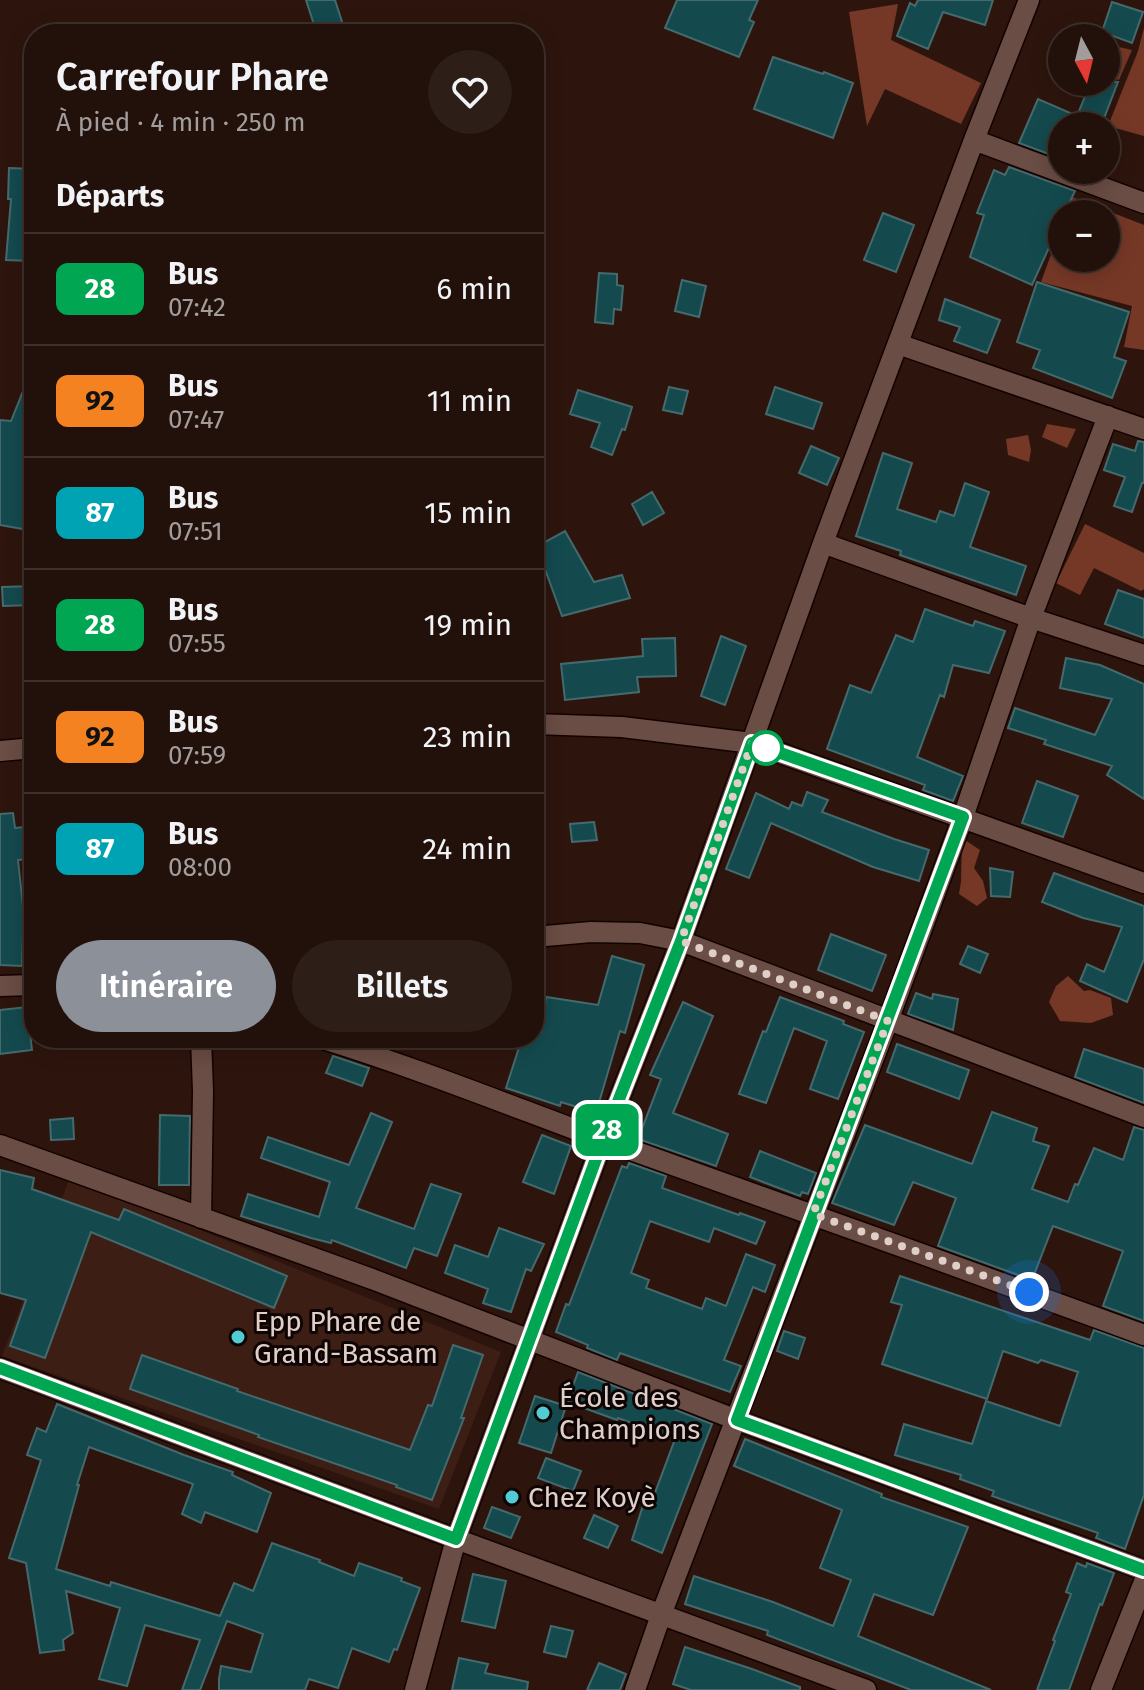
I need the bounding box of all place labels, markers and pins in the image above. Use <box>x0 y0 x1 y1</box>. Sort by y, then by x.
unlabelled marker <box>749 731 783 765</box>
place label: Epp Phare de Grand-Bassam <box>254 1305 438 1370</box>
marker: Epp Phare de Grand-Bassam <box>229 1328 247 1346</box>
place label: École des Champions <box>559 1381 700 1446</box>
marker: École des Champions <box>534 1404 552 1422</box>
place label: Chez Koyè <box>528 1481 656 1514</box>
marker: Chez Koyè <box>503 1488 521 1506</box>

